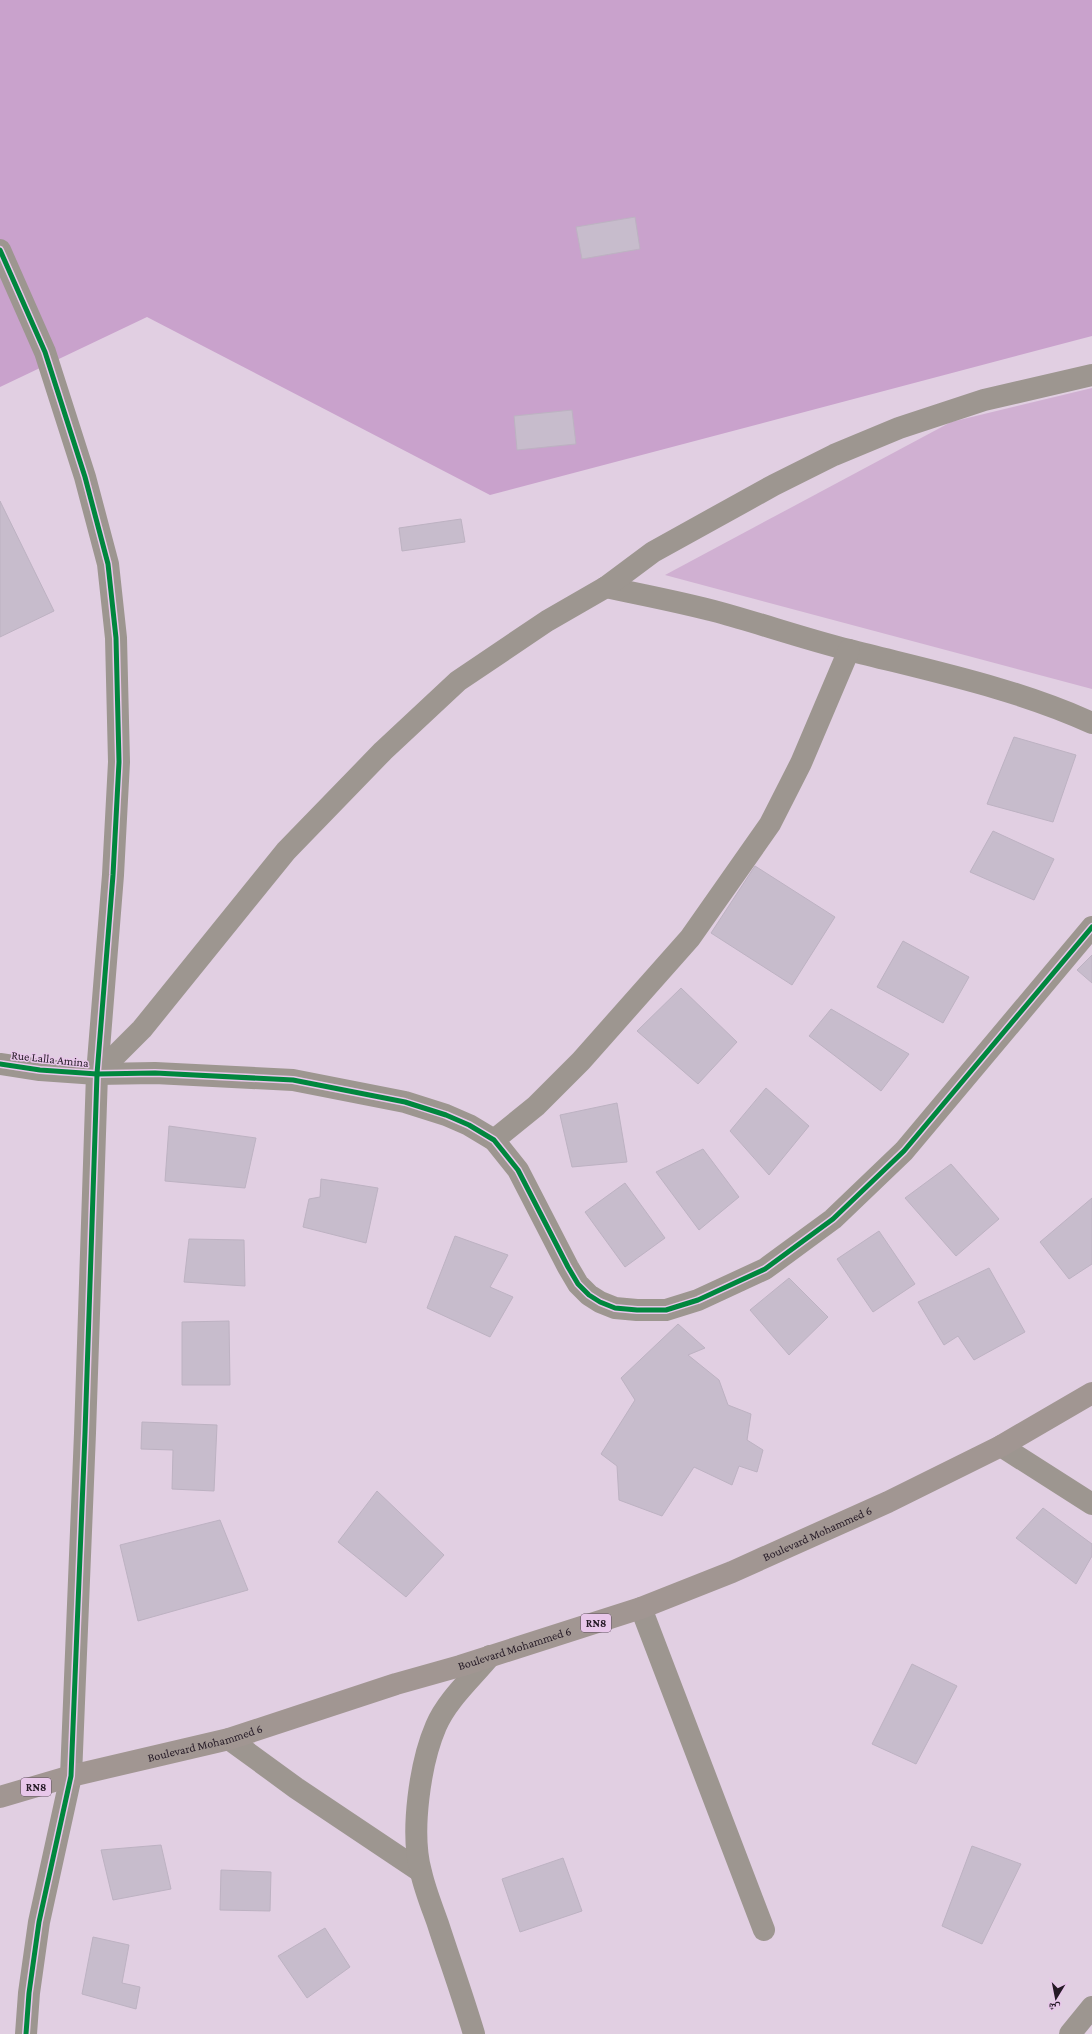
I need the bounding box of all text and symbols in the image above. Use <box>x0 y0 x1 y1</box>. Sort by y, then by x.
street label: Rue Lalla Amina <box>11 1048 90 1070</box>
street label: Boulevard Mohammed 6 <box>761 1503 874 1564</box>
road number: RN8 <box>581 1614 611 1632</box>
street label: Boulevard Mohammed 6 <box>456 1624 573 1673</box>
street label: Boulevard Mohammed 6 <box>146 1721 264 1765</box>
road number: RN8 <box>21 1778 51 1796</box>
north arrow <box>1036 1978 1076 2018</box>
text: ش <box>1047 1999 1061 2015</box>

